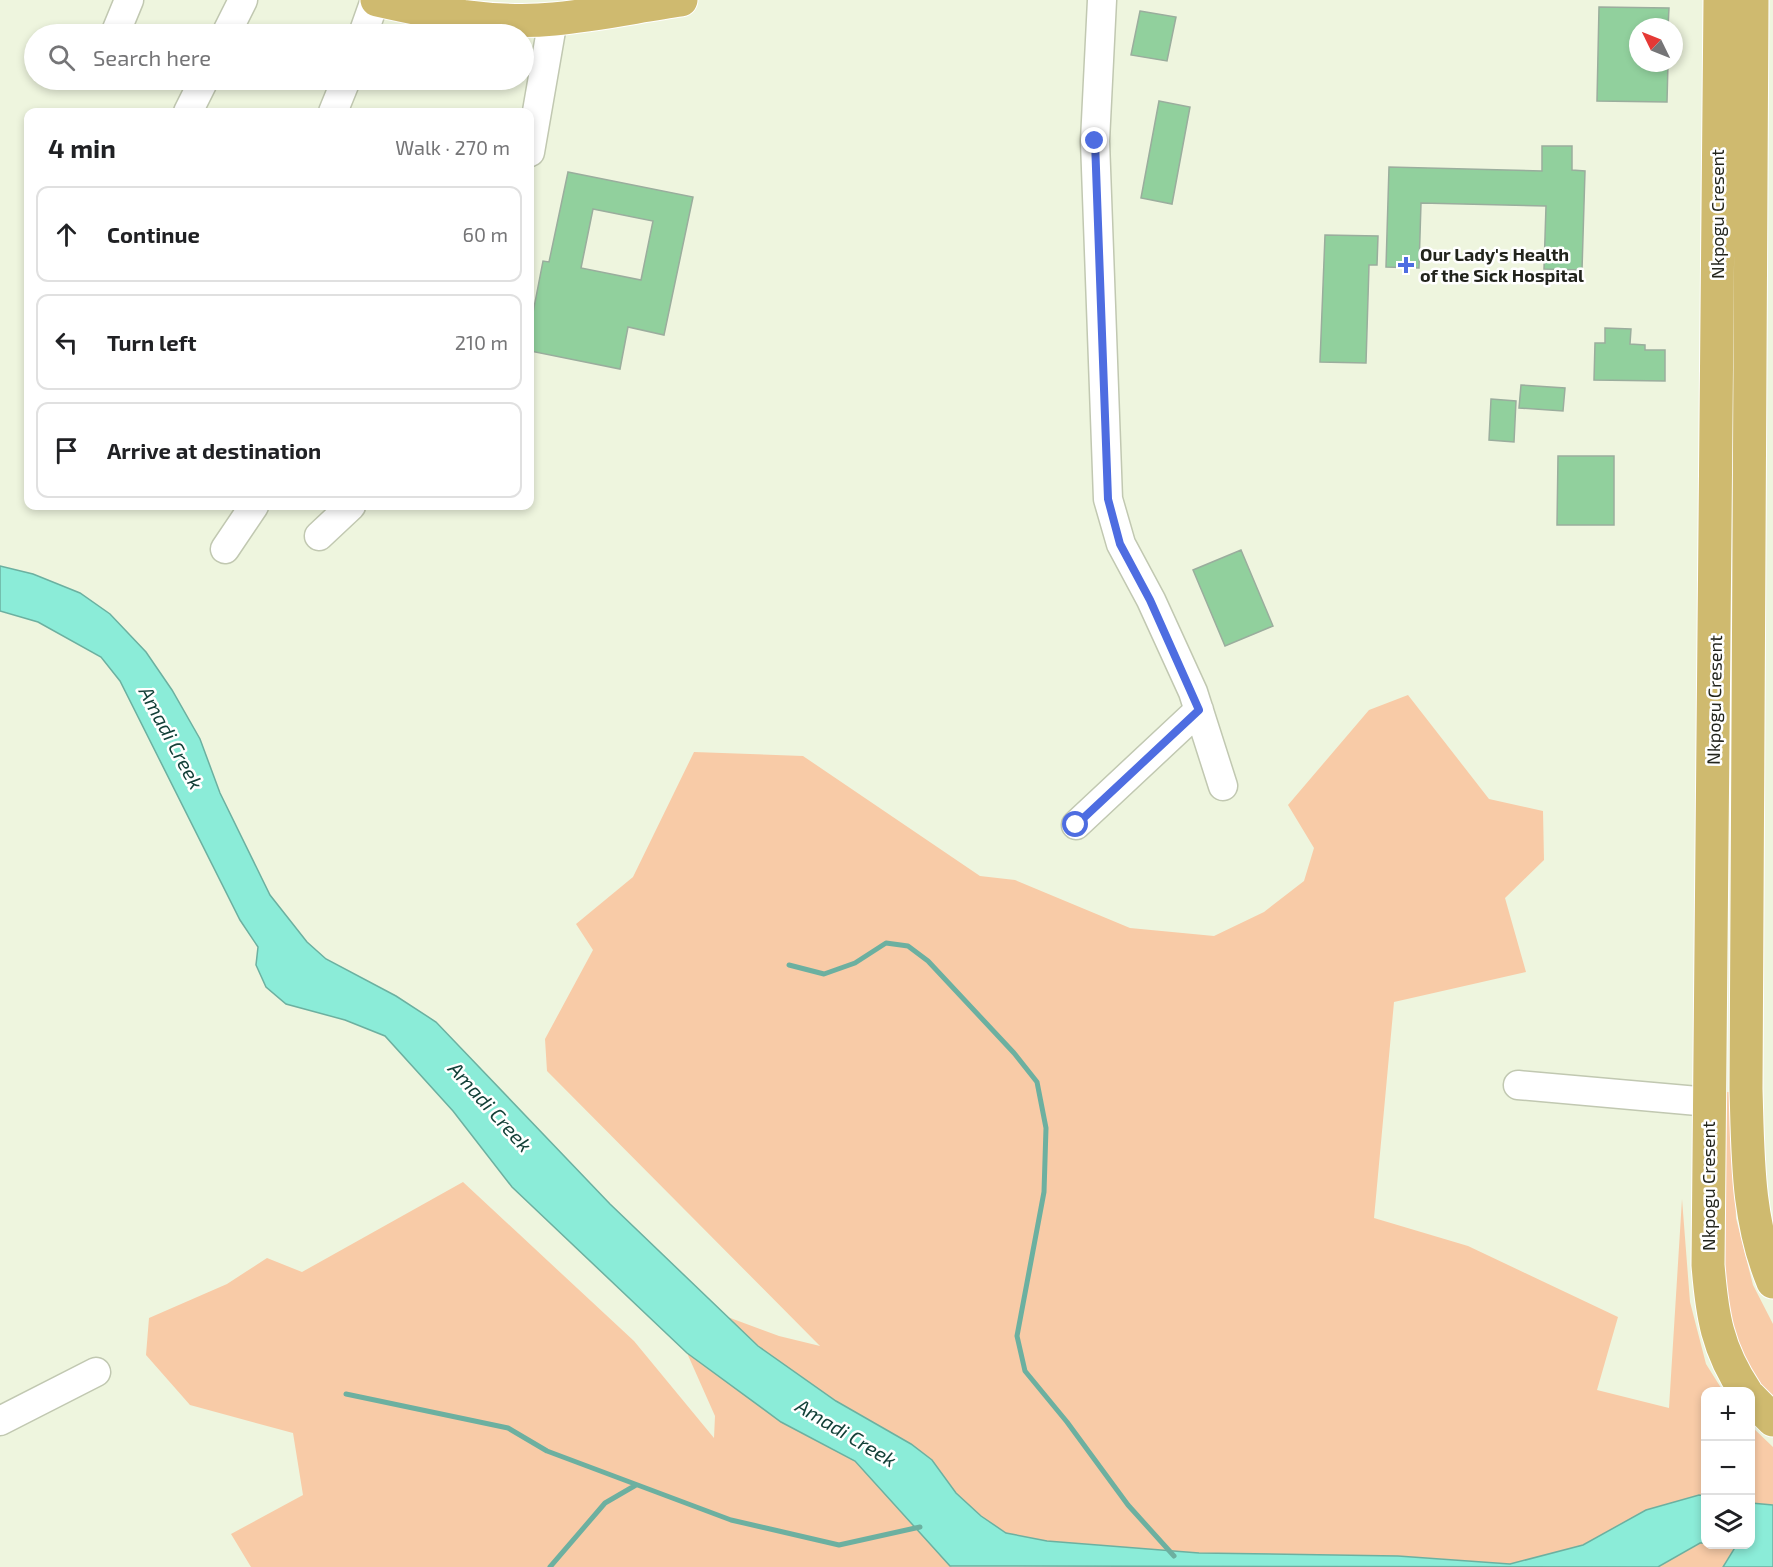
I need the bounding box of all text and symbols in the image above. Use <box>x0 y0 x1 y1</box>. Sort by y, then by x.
north arrow <box>1629 18 1683 72</box>
search box <box>24 24 534 90</box>
icon: search <box>45 41 78 74</box>
text: Search here <box>93 44 211 70</box>
route end <box>1081 127 1107 153</box>
text: 4 min <box>48 132 116 163</box>
text: Walk · 270 m <box>395 135 510 159</box>
street label: Nkpogu Cresent <box>1706 149 1728 279</box>
icon: ahead <box>50 218 83 251</box>
text: Continue <box>107 221 200 247</box>
text: 60 m <box>463 222 508 246</box>
place label: Our Lady's Health of the Sick Hospital <box>1420 243 1584 286</box>
marker: Our Lady's Health of the Sick Hospital <box>1397 256 1415 274</box>
icon: left <box>50 326 83 359</box>
text: Turn left <box>107 329 196 355</box>
text: 210 m <box>455 330 508 354</box>
icon: arrive <box>50 434 83 467</box>
text: Arrive at destination <box>107 437 321 463</box>
street label: Nkpogu Cresent <box>1702 635 1726 765</box>
water label: Amadi Creek <box>134 681 209 793</box>
route start <box>1062 811 1088 837</box>
water label: Amadi Creek <box>443 1056 538 1156</box>
street label: Nkpogu Cresent <box>1697 1121 1719 1251</box>
map controls <box>1701 1387 1755 1549</box>
button: + <box>1701 1387 1755 1441</box>
water label: Amadi Creek <box>791 1392 901 1472</box>
button: − <box>1701 1441 1755 1495</box>
button: layers <box>1701 1495 1755 1549</box>

